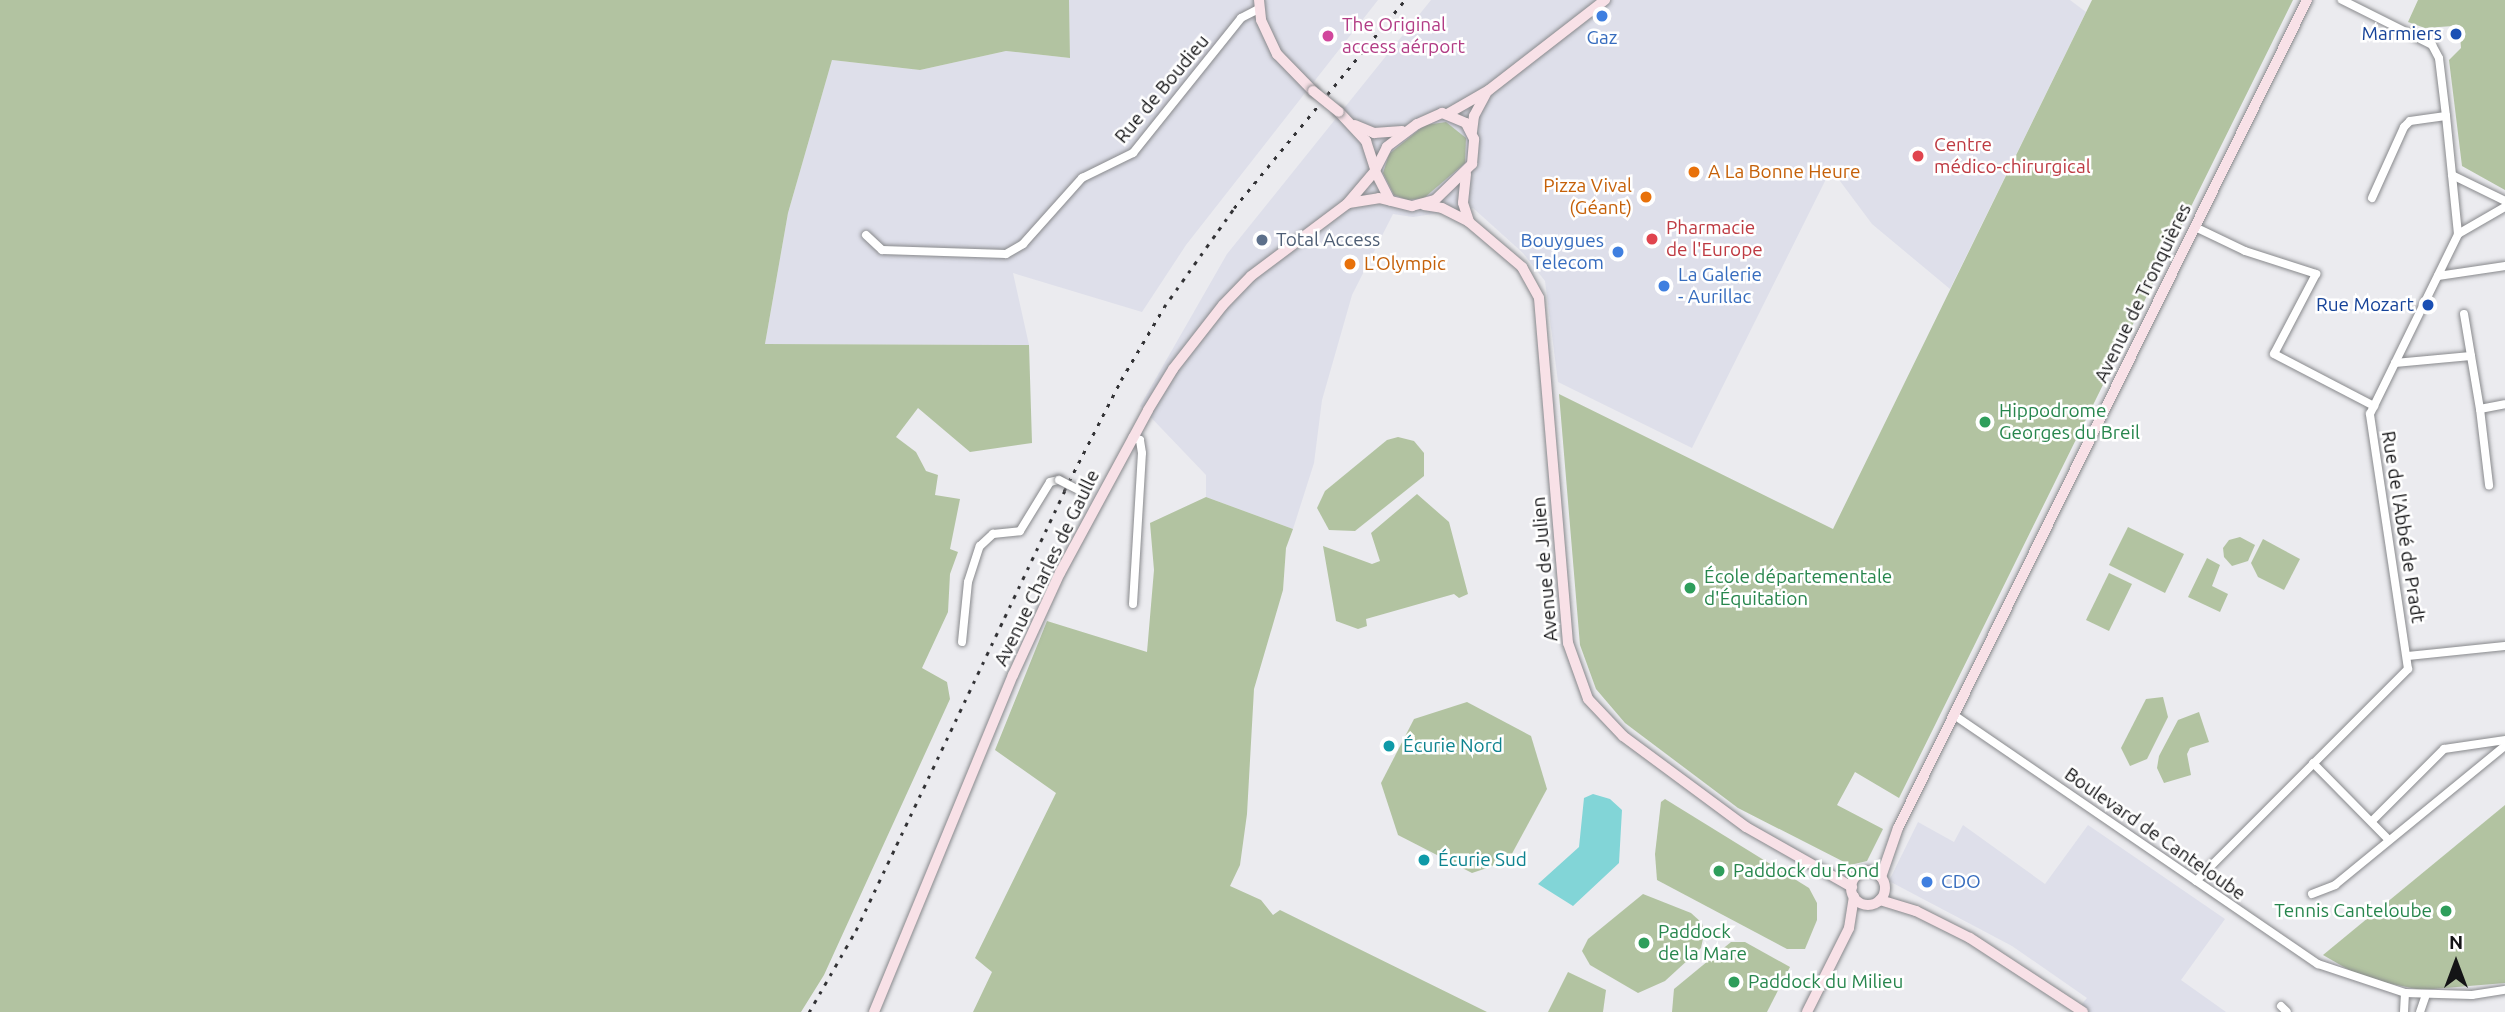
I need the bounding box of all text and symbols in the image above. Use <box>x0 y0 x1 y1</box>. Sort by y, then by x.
marker: Gaz <box>1594 8 1610 24</box>
place label: The Original access aérport <box>1342 14 1465 58</box>
place label: Marmiers <box>2362 23 2442 45</box>
marker: Marmiers <box>2448 26 2464 42</box>
place label: Gaz <box>1586 27 1618 49</box>
marker: The Original access aérport <box>1320 28 1336 44</box>
street label: Rue de Boudieu <box>1110 30 1214 148</box>
place label: Centre médico-chirurgical <box>1934 134 2091 178</box>
marker: Centre médico-chirurgical <box>1908 146 1928 166</box>
place label: A La Bonne Heure <box>1708 161 1860 183</box>
marker: A La Bonne Heure <box>1686 164 1702 180</box>
place label: Pizza Vival (Géant) <box>1543 175 1632 219</box>
marker: Pizza Vival (Géant) <box>1638 189 1654 205</box>
street label: Avenue de Tronquières <box>2090 200 2196 386</box>
place label: Pharmacie de l'Europe <box>1666 217 1763 261</box>
place label: Total Access <box>1276 229 1380 251</box>
place label: Bouygues Telecom <box>1520 230 1604 274</box>
marker: Pharmacie de l'Europe <box>1644 231 1660 247</box>
marker: Total Access <box>1254 232 1270 248</box>
marker: Bouygues Telecom <box>1610 244 1626 260</box>
place label: L'Olympic <box>1364 253 1446 275</box>
marker: L'Olympic <box>1342 256 1358 272</box>
place label: La Galerie - Aurillac <box>1678 264 1762 308</box>
marker: La Galerie - Aurillac <box>1656 278 1672 294</box>
place label: Rue Mozart <box>2316 294 2414 316</box>
marker: Rue Mozart <box>2420 297 2436 313</box>
place label: Hippodrome Georges du Breil <box>1999 400 2140 444</box>
marker: Hippodrome Georges du Breil <box>1977 414 1993 430</box>
street label: Rue de l'Abbé de Pradt <box>2377 429 2429 625</box>
street label: Avenue Charles de Gaulle <box>990 466 1104 670</box>
street label: Avenue de Julien <box>1527 496 1563 642</box>
place label: École départementale d'Équitation <box>1704 566 1892 610</box>
marker: École départementale d'Équitation <box>1682 580 1698 596</box>
place label: Écurie Nord <box>1403 735 1503 757</box>
marker: Écurie Nord <box>1381 738 1397 754</box>
street label: Boulevard de Canteloube <box>2060 763 2250 905</box>
place label: Écurie Sud <box>1438 849 1527 871</box>
marker: Écurie Sud <box>1416 852 1432 868</box>
place label: Paddock du Fond <box>1733 860 1879 882</box>
marker: Paddock du Fond <box>1711 863 1727 879</box>
place label: CDO <box>1941 871 1981 893</box>
marker: CDO <box>1919 874 1935 890</box>
place label: Tennis Canteloube <box>2274 900 2432 922</box>
marker: Tennis Canteloube <box>2438 903 2454 919</box>
place label: Paddock de la Mare <box>1658 921 1747 965</box>
north arrow <box>2421 928 2491 998</box>
text: N <box>2449 931 2463 953</box>
marker: Paddock de la Mare <box>1636 935 1652 951</box>
place label: Paddock du Milieu <box>1748 971 1903 993</box>
marker: Paddock du Milieu <box>1726 974 1742 990</box>

